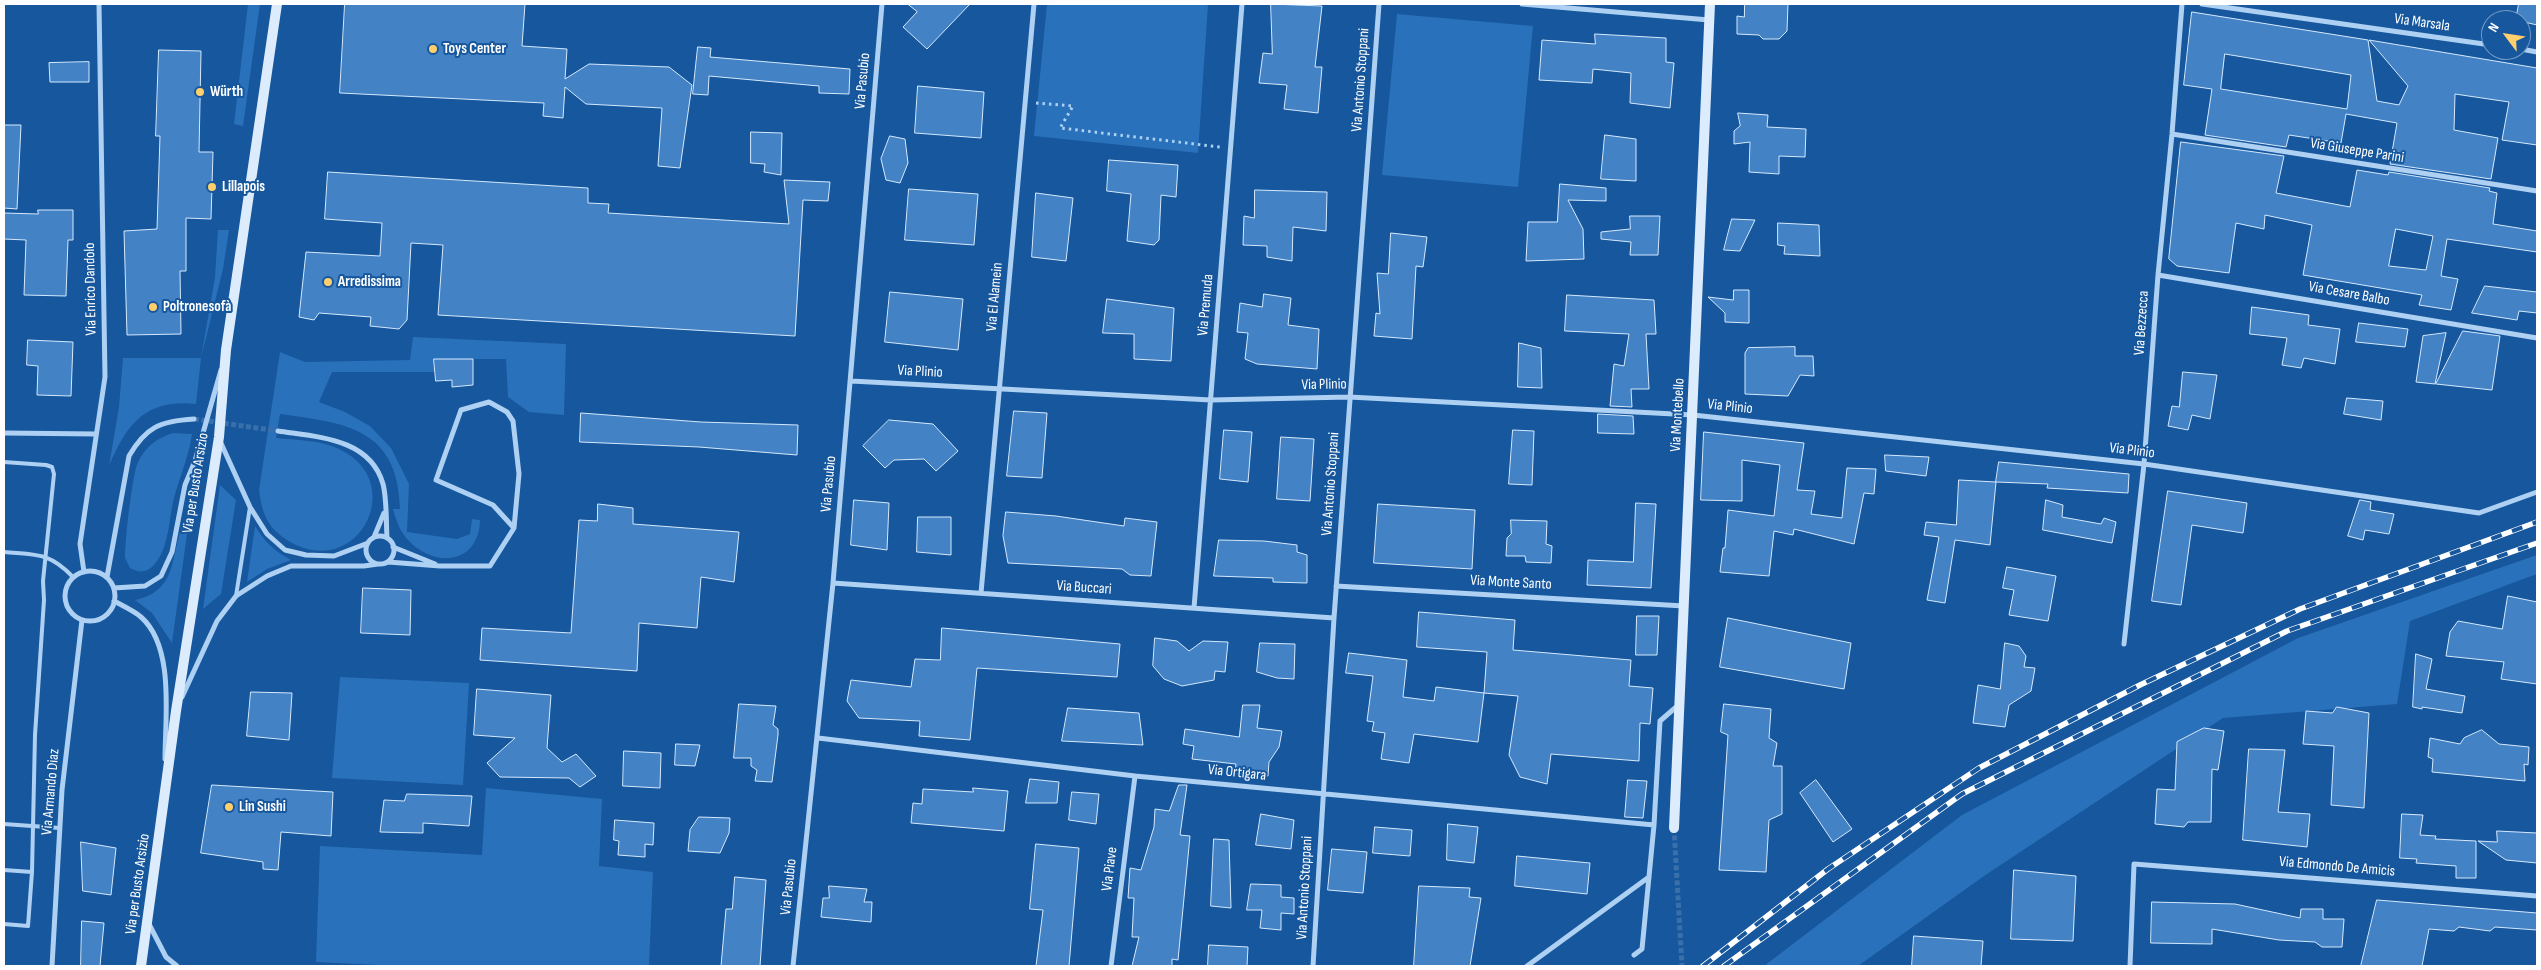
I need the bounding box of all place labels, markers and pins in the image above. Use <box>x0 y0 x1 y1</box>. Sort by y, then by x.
place label: Toys Center <box>443 40 506 58</box>
marker: Toys Center <box>427 43 439 55</box>
place label: Würth <box>210 83 243 101</box>
marker: Würth <box>194 86 206 98</box>
place label: Lillapois <box>222 178 265 196</box>
marker: Lillapois <box>206 181 218 193</box>
place label: Arredissima <box>338 273 401 291</box>
marker: Arredissima <box>322 276 334 288</box>
place label: Poltronesofà <box>163 298 231 316</box>
marker: Poltronesofà <box>147 301 159 313</box>
place label: Lin Sushi <box>239 798 286 816</box>
marker: Lin Sushi <box>223 801 235 813</box>

